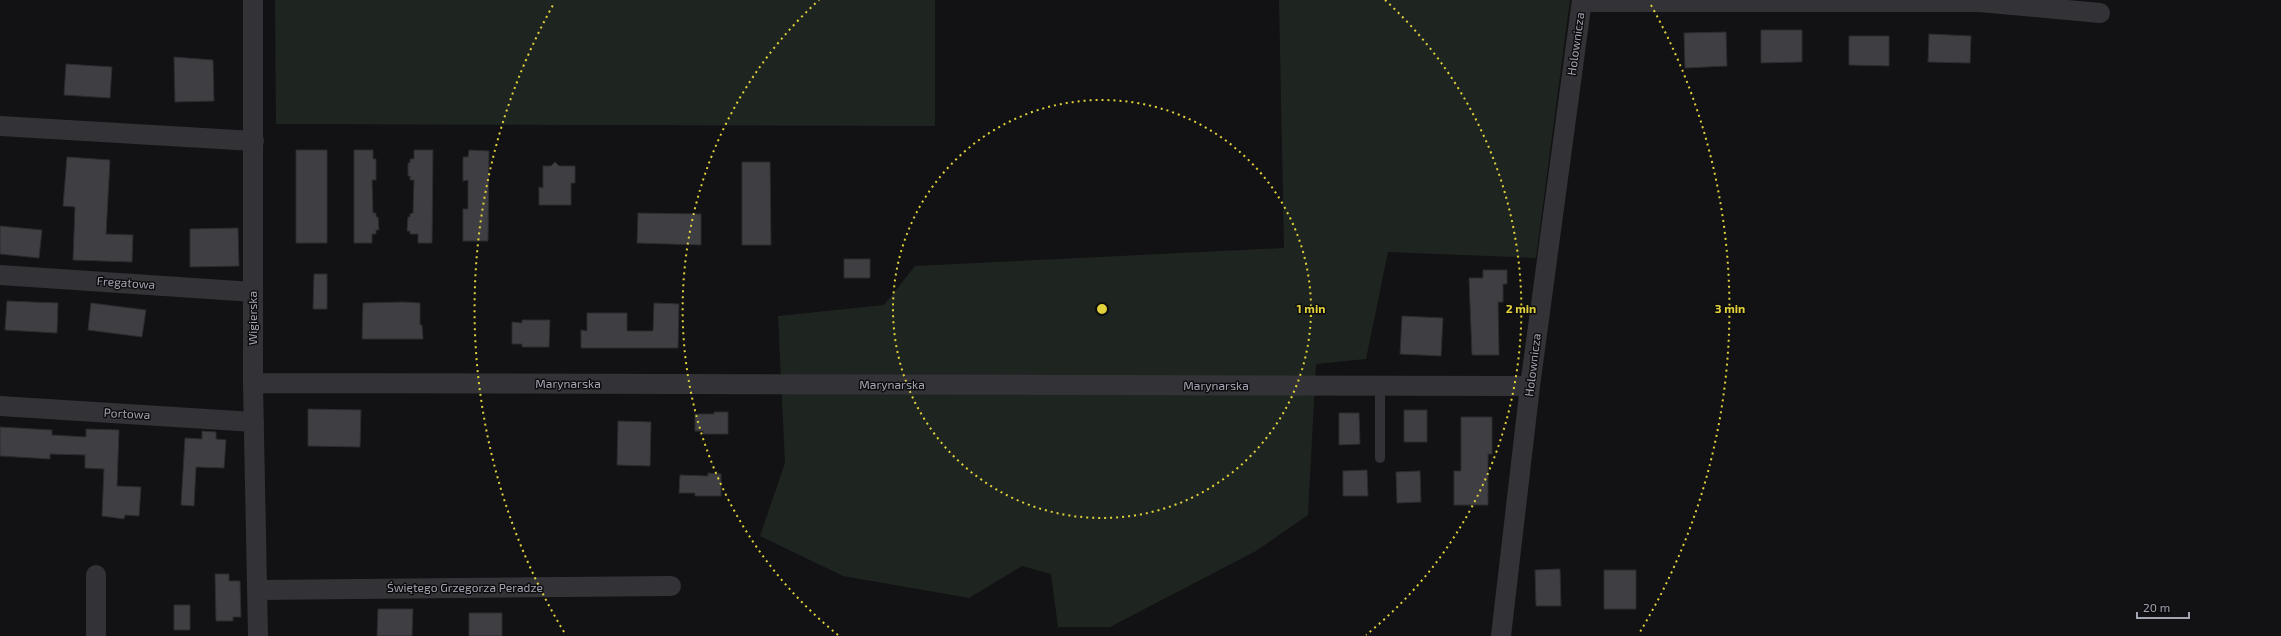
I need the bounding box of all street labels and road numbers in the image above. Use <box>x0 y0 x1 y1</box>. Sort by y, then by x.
street label: Holownicza <box>1564 11 1586 76</box>
street label: Fregatowa <box>96 273 156 291</box>
street label: Wigierska <box>245 291 259 345</box>
street label: Holownicza <box>1521 332 1543 397</box>
street label: Marynarska <box>535 376 601 390</box>
street label: Marynarska <box>859 377 925 391</box>
street label: Marynarska <box>1183 378 1249 392</box>
street label: Portowa <box>103 405 151 421</box>
street label: Świętego Grzegorza Peradze <box>387 580 543 594</box>

